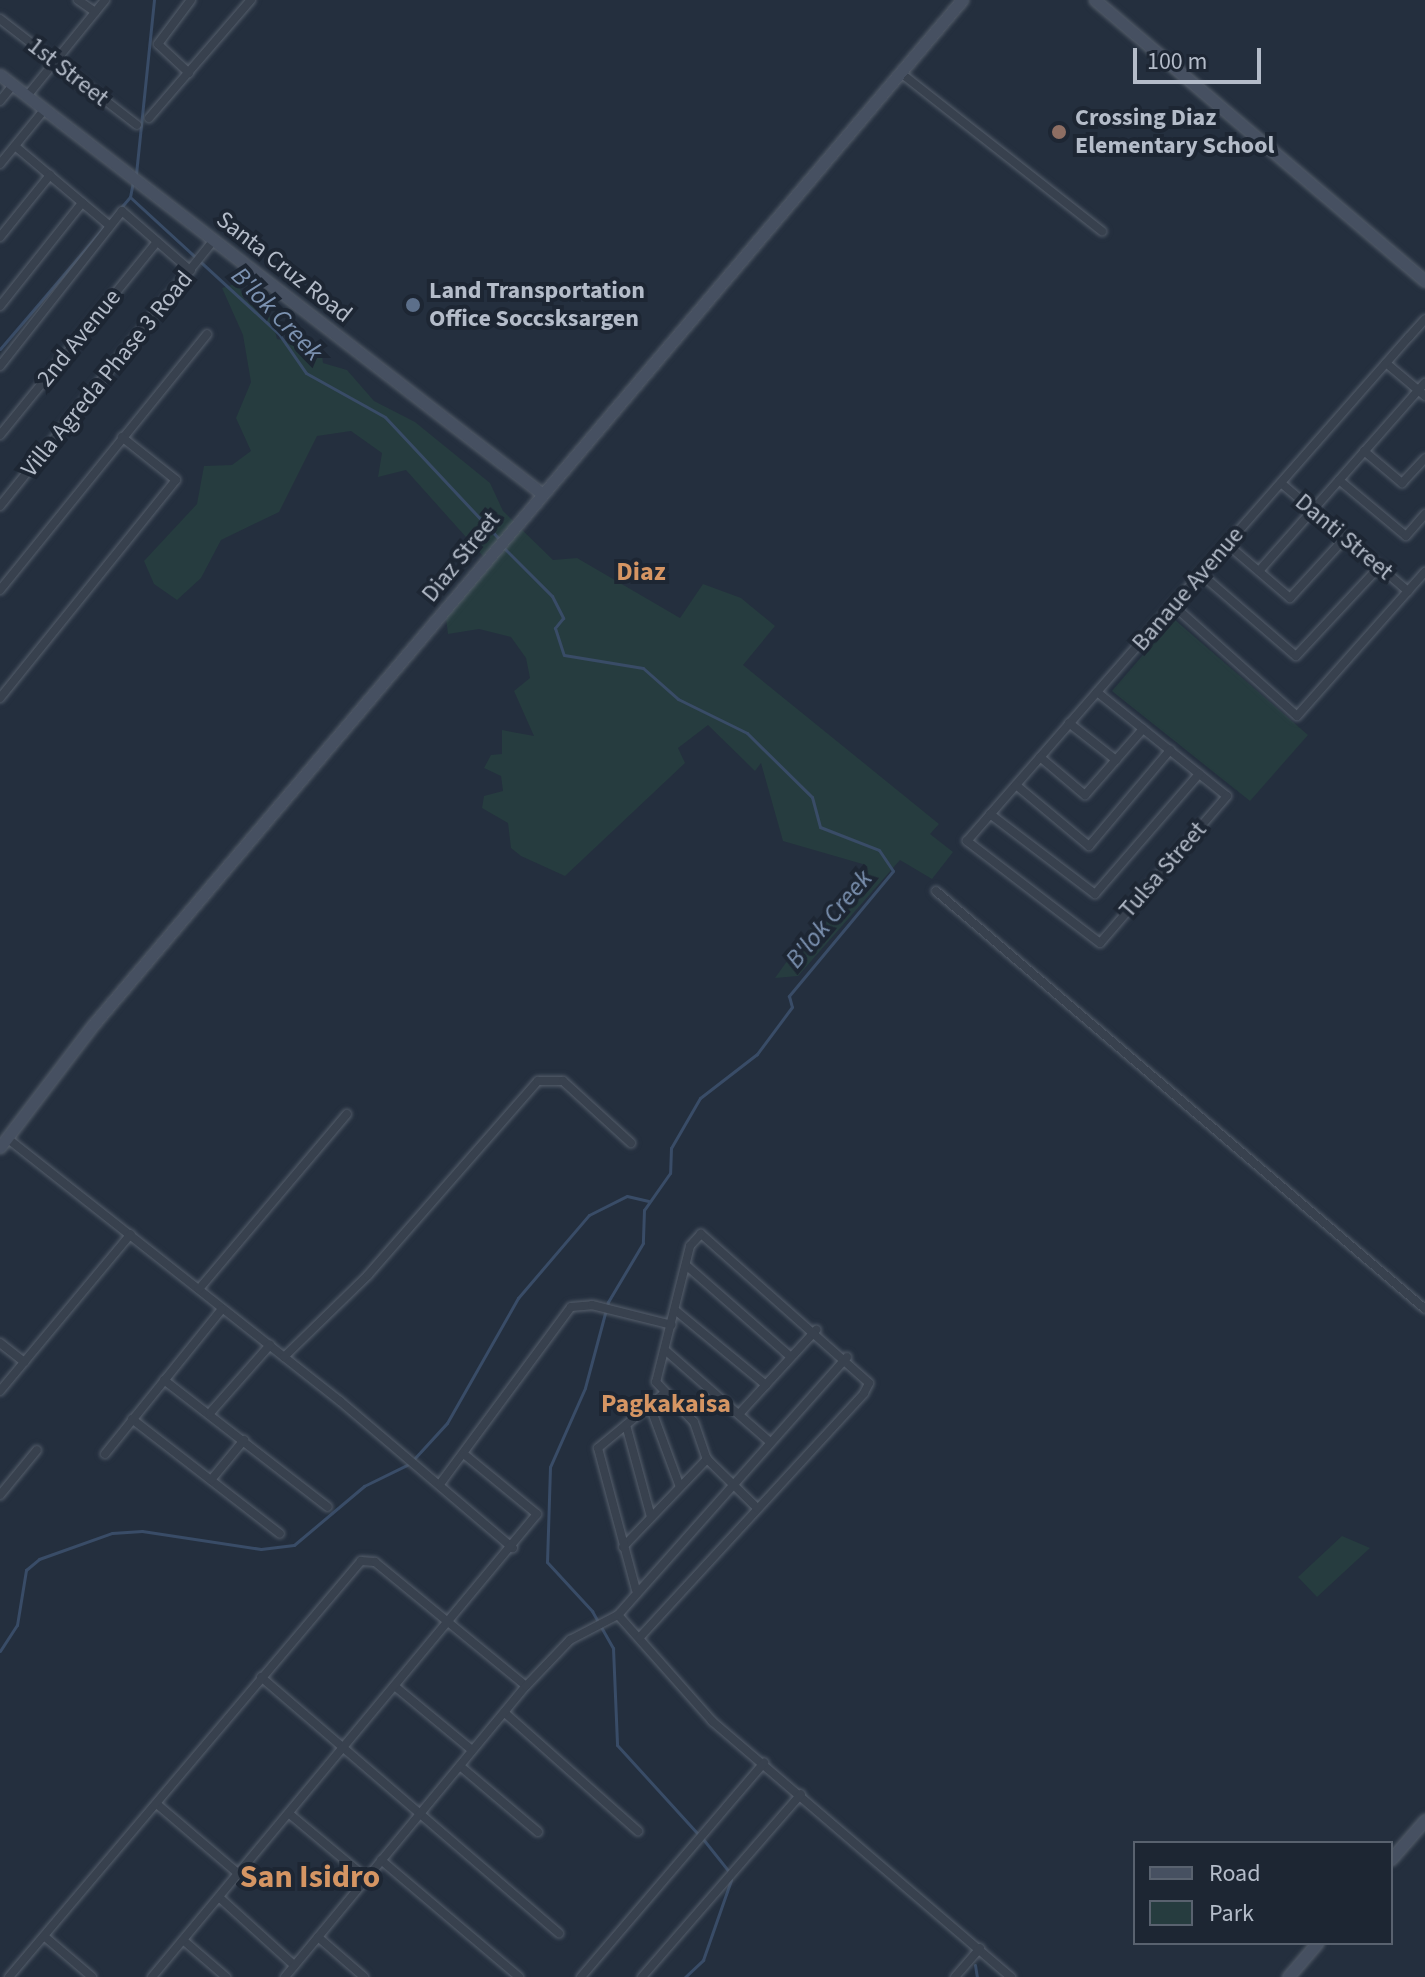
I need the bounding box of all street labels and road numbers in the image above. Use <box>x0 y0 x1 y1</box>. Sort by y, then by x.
street label: 1st Street <box>22 32 114 112</box>
street label: Santa Cruz Road <box>210 205 358 329</box>
street label: Villa Agreda Phase 3 Road <box>15 265 199 483</box>
street label: 2nd Avenue <box>31 283 127 393</box>
street label: Danti Street <box>1289 488 1399 586</box>
street label: Diaz Street <box>416 506 506 608</box>
street label: Banaue Avenue <box>1126 521 1250 657</box>
street label: Tulsa Street <box>1113 816 1213 924</box>

